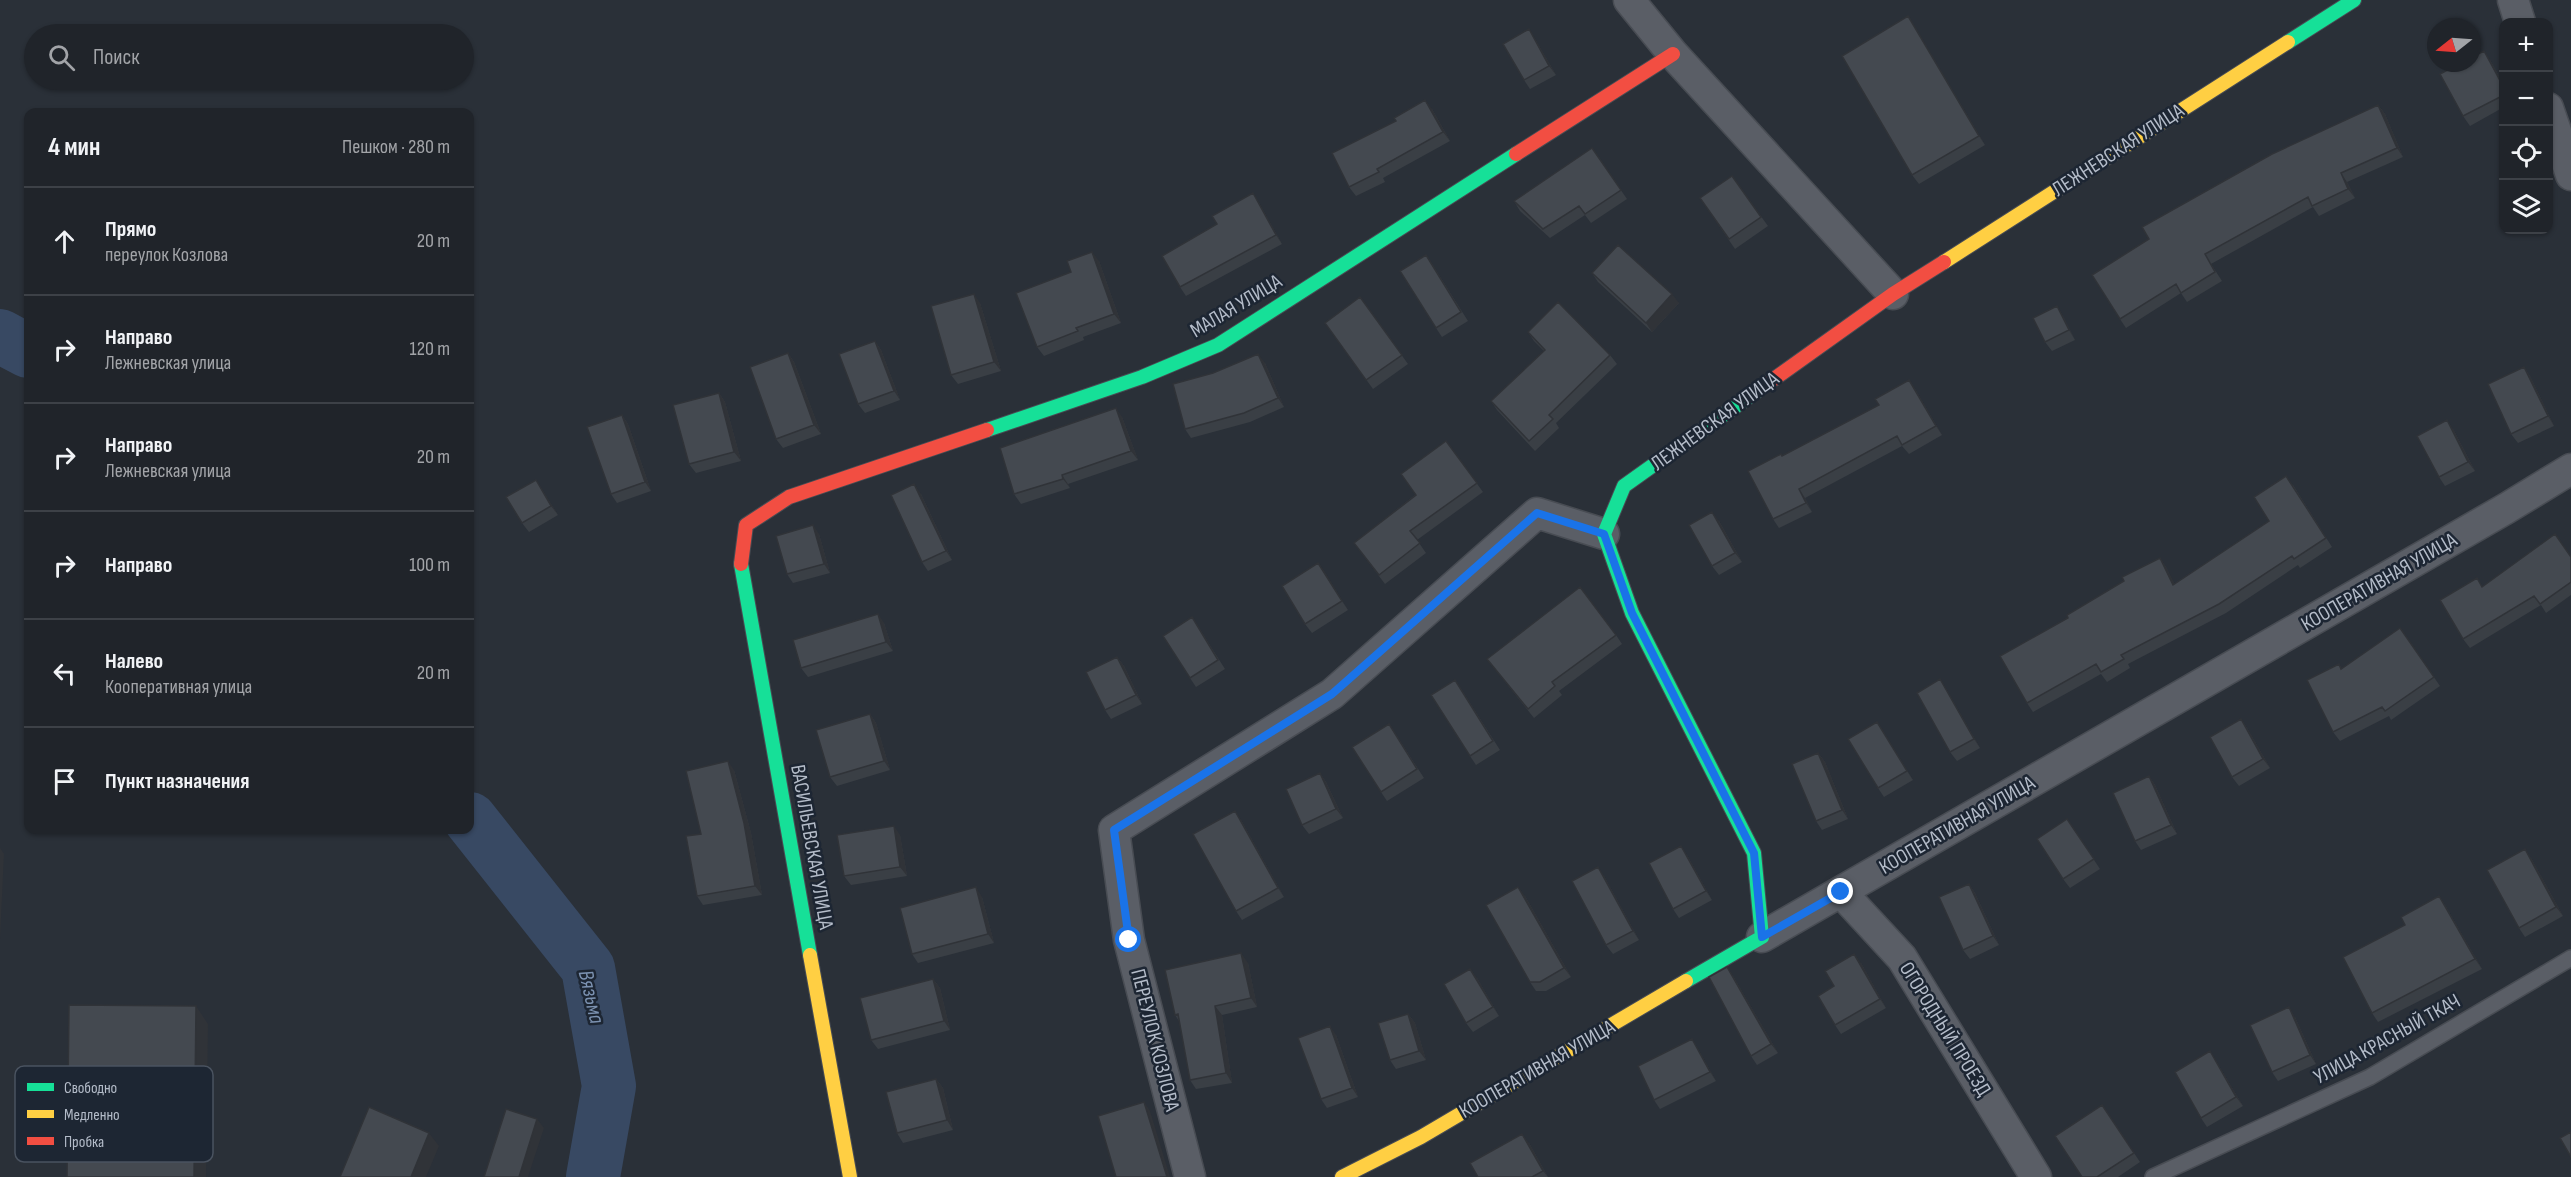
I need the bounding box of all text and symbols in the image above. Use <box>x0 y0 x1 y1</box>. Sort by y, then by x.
north arrow <box>2427 18 2481 72</box>
map controls <box>2499 18 2553 234</box>
button: + <box>2499 18 2553 72</box>
search box <box>24 24 474 90</box>
icon: search <box>45 41 78 74</box>
text: Поиск <box>93 44 139 71</box>
button: − <box>2499 72 2553 126</box>
street label: ЛЕЖНЕВСКАЯ УЛИЦА <box>2047 98 2189 202</box>
button: locate <box>2499 126 2553 180</box>
text: 4 мин <box>48 132 100 163</box>
text: Пешком · 280 m <box>342 135 450 159</box>
button: layers <box>2499 180 2553 234</box>
text: Прямо <box>105 216 156 243</box>
icon: ahead <box>48 225 81 258</box>
text: 20 m <box>417 229 450 253</box>
text: переулок Козлова <box>105 243 228 267</box>
street label: МАЛАЯ УЛИЦА <box>1186 268 1287 343</box>
text: Направо <box>105 324 172 351</box>
icon: right <box>48 333 81 366</box>
text: 120 m <box>410 337 450 361</box>
text: Лежневская улица <box>105 351 231 375</box>
street label: ЛЕЖНЕВСКАЯ УЛИЦА <box>1646 366 1785 476</box>
text: Направо <box>105 432 172 459</box>
icon: right <box>48 441 81 474</box>
text: 20 m <box>417 445 450 469</box>
text: Лежневская улица <box>105 459 231 483</box>
street label: КООПЕРАТИВНАЯ УЛИЦА <box>2297 527 2462 637</box>
icon: right <box>48 549 81 582</box>
text: Направо <box>105 552 172 579</box>
text: 100 m <box>409 553 450 577</box>
text: Налево <box>105 648 163 675</box>
icon: left <box>48 657 81 690</box>
text: 20 m <box>417 661 450 685</box>
text: Кооперативная улица <box>105 675 252 699</box>
street label: ВАСИЛЬЕВСКАЯ УЛИЦА <box>785 763 839 932</box>
icon: arrive <box>48 765 81 798</box>
text: Пункт назначения <box>105 768 249 795</box>
street label: КООПЕРАТИВНАЯ УЛИЦА <box>1875 770 2040 880</box>
route end <box>1827 878 1853 904</box>
route start <box>1115 926 1141 952</box>
street label: ОГОРОДНЫЙ ПРОЕЗД <box>1894 957 1996 1101</box>
street label: ПЕРЕУЛОК КОЗЛОВА <box>1125 966 1185 1115</box>
water label: Вязьма <box>572 968 610 1026</box>
street label: УЛИЦА КРАСНЫЙ ТКАЧ <box>2309 988 2465 1090</box>
street label: КООПЕРАТИВНАЯ УЛИЦА <box>1455 1014 1620 1124</box>
legend <box>15 1066 213 1162</box>
text: Свободно <box>64 1079 117 1098</box>
text: Медленно <box>64 1106 120 1125</box>
text: Пробка <box>64 1133 104 1152</box>

